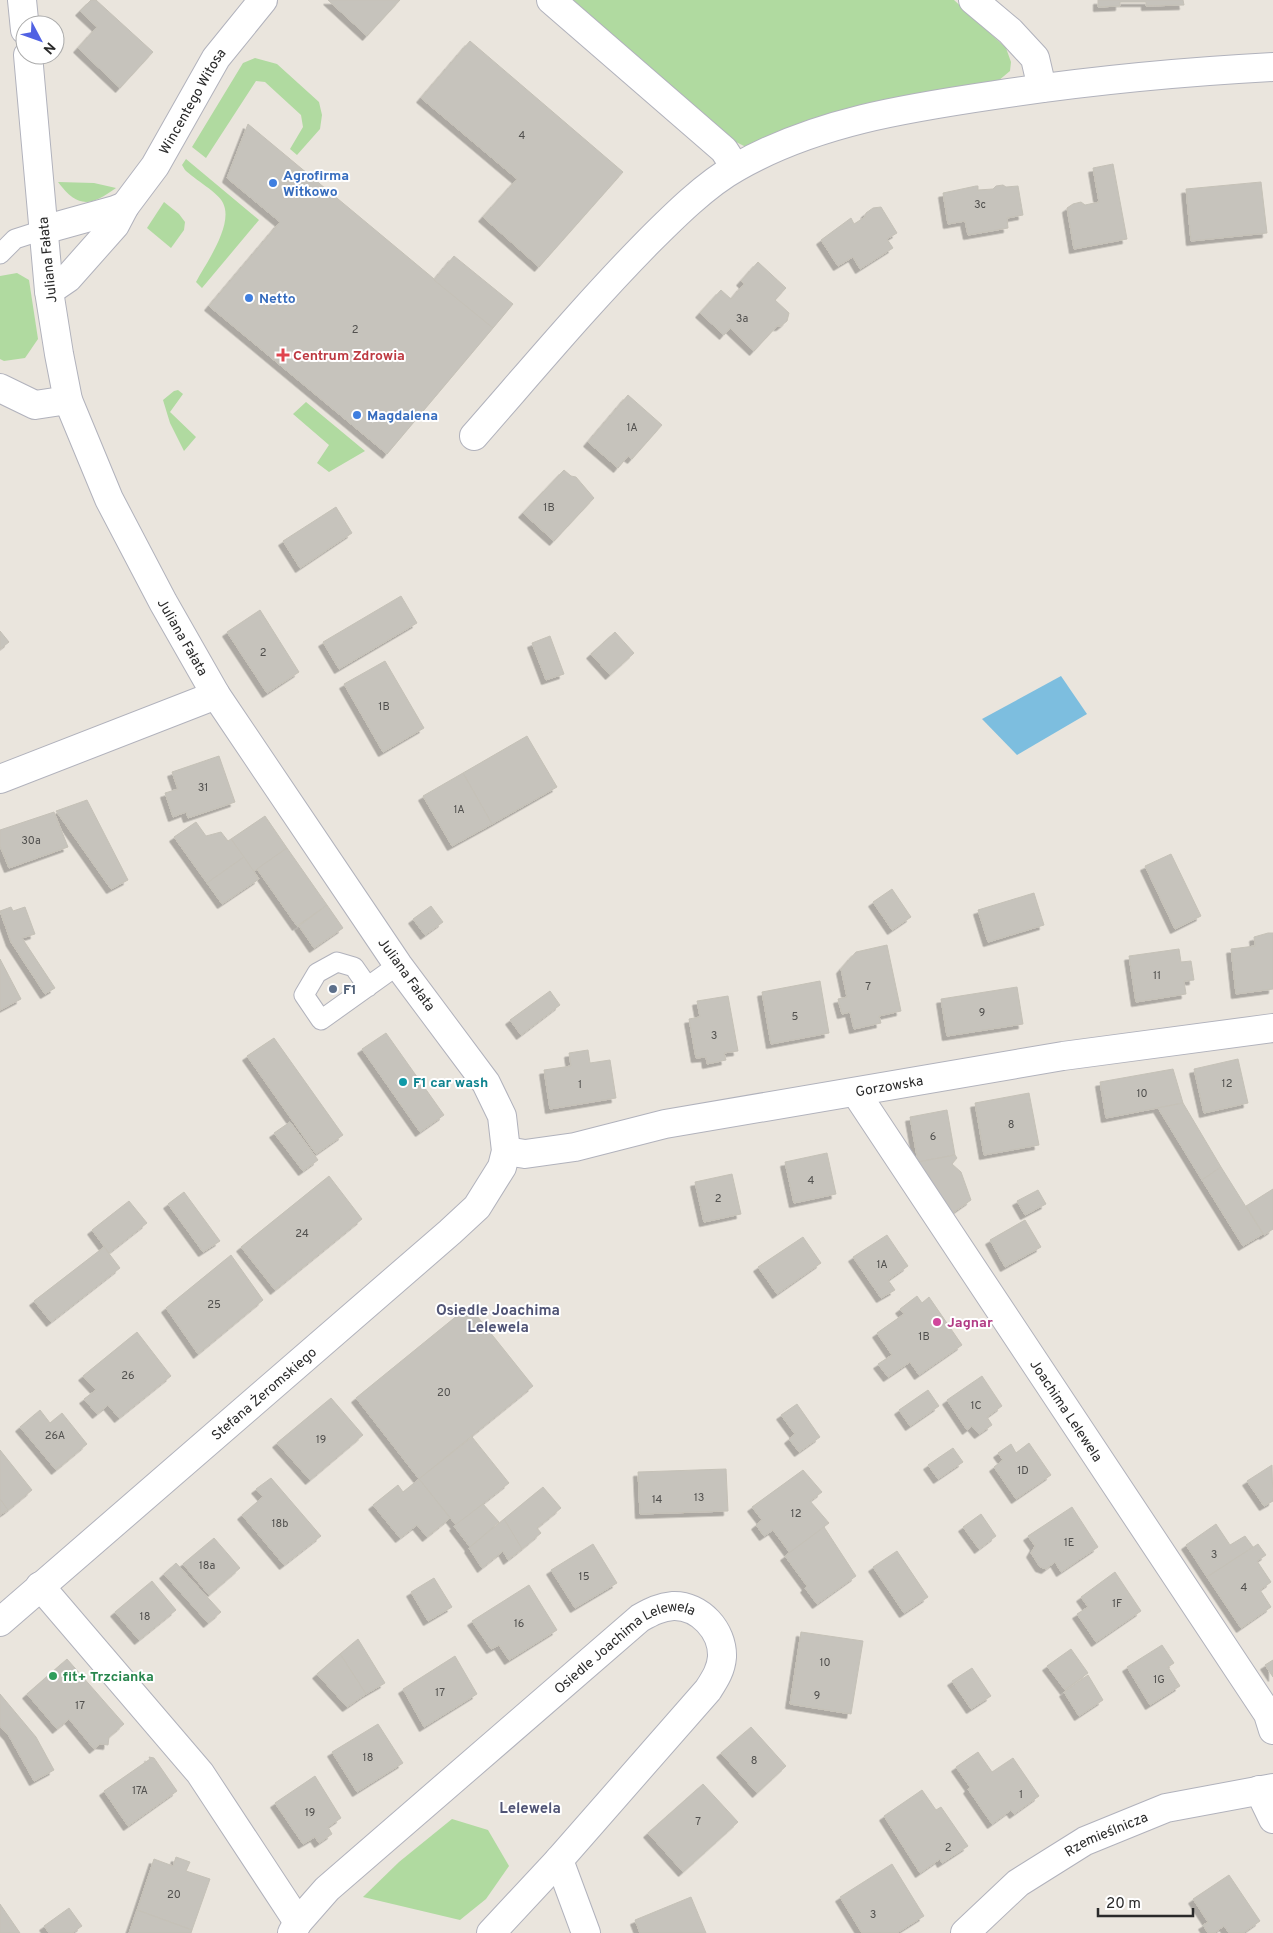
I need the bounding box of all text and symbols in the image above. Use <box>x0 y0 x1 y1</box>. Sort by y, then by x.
north arrow <box>15 15 65 65</box>
text: N <box>39 38 58 57</box>
street label: Wincentego Witosa <box>156 46 230 158</box>
house number: 4 <box>519 129 526 143</box>
place label: Agrofirma Witkowo <box>283 168 349 201</box>
marker: Agrofirma Witkowo <box>267 177 279 189</box>
house number: 3c <box>974 198 986 212</box>
street label: Juliana Fałata <box>36 216 61 304</box>
place label: Netto <box>259 291 296 308</box>
marker: Netto <box>243 292 255 304</box>
house number: 3a <box>736 312 748 326</box>
house number: 2 <box>352 323 358 337</box>
place label: Centrum Zdrowia <box>293 348 405 365</box>
marker: Centrum Zdrowia <box>277 349 289 361</box>
place label: Magdalena <box>367 408 438 425</box>
marker: Magdalena <box>351 409 363 421</box>
house number: 1A <box>626 421 638 435</box>
house number: 1B <box>543 501 555 515</box>
street label: Juliana Fałata <box>153 596 211 679</box>
house number: 2 <box>260 646 266 660</box>
house number: 1B <box>378 700 390 714</box>
house number: 31 <box>198 781 208 795</box>
house number: 1A <box>453 803 465 817</box>
house number: 30a <box>21 834 41 848</box>
street label: Juliana Fałata <box>374 935 438 1015</box>
house number: 11 <box>1153 969 1161 983</box>
house number: 7 <box>865 980 871 994</box>
place label: F1 <box>343 982 357 999</box>
marker: F1 <box>327 983 339 995</box>
house number: 9 <box>979 1006 985 1020</box>
house number: 5 <box>792 1010 799 1024</box>
house number: 3 <box>711 1029 717 1043</box>
street label: Gorzowska <box>854 1073 924 1101</box>
place label: F1 car wash <box>413 1075 488 1092</box>
marker: F1 car wash <box>397 1076 409 1088</box>
house number: 12 <box>1222 1077 1232 1091</box>
house number: 1 <box>578 1078 582 1092</box>
house number: 10 <box>1136 1087 1148 1101</box>
house number: 8 <box>1008 1118 1014 1132</box>
house number: 6 <box>930 1130 936 1144</box>
house number: 4 <box>808 1174 815 1188</box>
house number: 2 <box>715 1192 721 1206</box>
house number: 24 <box>295 1227 309 1241</box>
house number: 1A <box>876 1258 888 1272</box>
house number: 25 <box>207 1298 221 1312</box>
district label: Osiedle Joachima Lelewela <box>436 1302 560 1338</box>
place label: Jagnar <box>947 1315 993 1332</box>
marker: Jagnar <box>931 1316 943 1328</box>
house number: 1B <box>918 1330 930 1344</box>
street label: Stefana Żeromskiego <box>209 1344 321 1445</box>
street label: Joachima Lelewela <box>1025 1357 1105 1466</box>
house number: 26 <box>121 1369 135 1383</box>
house number: 20 <box>437 1386 451 1400</box>
house number: 1C <box>970 1399 982 1413</box>
house number: 26A <box>45 1429 65 1443</box>
house number: 19 <box>316 1433 326 1447</box>
house number: 1D <box>1017 1464 1029 1478</box>
house number: 13 <box>694 1491 704 1505</box>
house number: 14 <box>652 1493 663 1507</box>
house number: 12 <box>791 1507 801 1521</box>
house number: 18b <box>271 1517 289 1531</box>
house number: 1E <box>1064 1536 1074 1550</box>
house number: 3 <box>1211 1548 1217 1562</box>
house number: 18a <box>199 1559 216 1573</box>
house number: 15 <box>579 1570 590 1584</box>
house number: 4 <box>1241 1581 1248 1595</box>
house number: 1F <box>1112 1597 1122 1611</box>
street label: Osiedle Joachima Lelewela <box>551 1599 698 1698</box>
house number: 18 <box>140 1610 150 1624</box>
house number: 16 <box>514 1617 524 1631</box>
house number: 10 <box>819 1656 831 1670</box>
place label: fit+ Trzcianka <box>63 1669 154 1686</box>
marker: fit+ Trzcianka <box>47 1670 59 1682</box>
house number: 1G <box>1153 1673 1165 1687</box>
house number: 17 <box>435 1686 445 1700</box>
house number: 9 <box>814 1689 820 1703</box>
house number: 17 <box>75 1699 85 1713</box>
house number: 18 <box>363 1751 373 1765</box>
house number: 8 <box>751 1754 757 1768</box>
house number: 17A <box>132 1784 148 1798</box>
house number: 1 <box>1019 1788 1023 1802</box>
district label: Lelewela <box>499 1800 561 1819</box>
house number: 19 <box>305 1806 315 1820</box>
street label: Rzemieślnicza <box>1062 1809 1151 1862</box>
house number: 7 <box>695 1815 701 1829</box>
house number: 2 <box>945 1841 951 1855</box>
scale bar <box>1098 1886 1193 1918</box>
house number: 20 <box>167 1888 181 1902</box>
text: 20 m <box>1106 1895 1141 1914</box>
house number: 3 <box>870 1908 876 1922</box>

